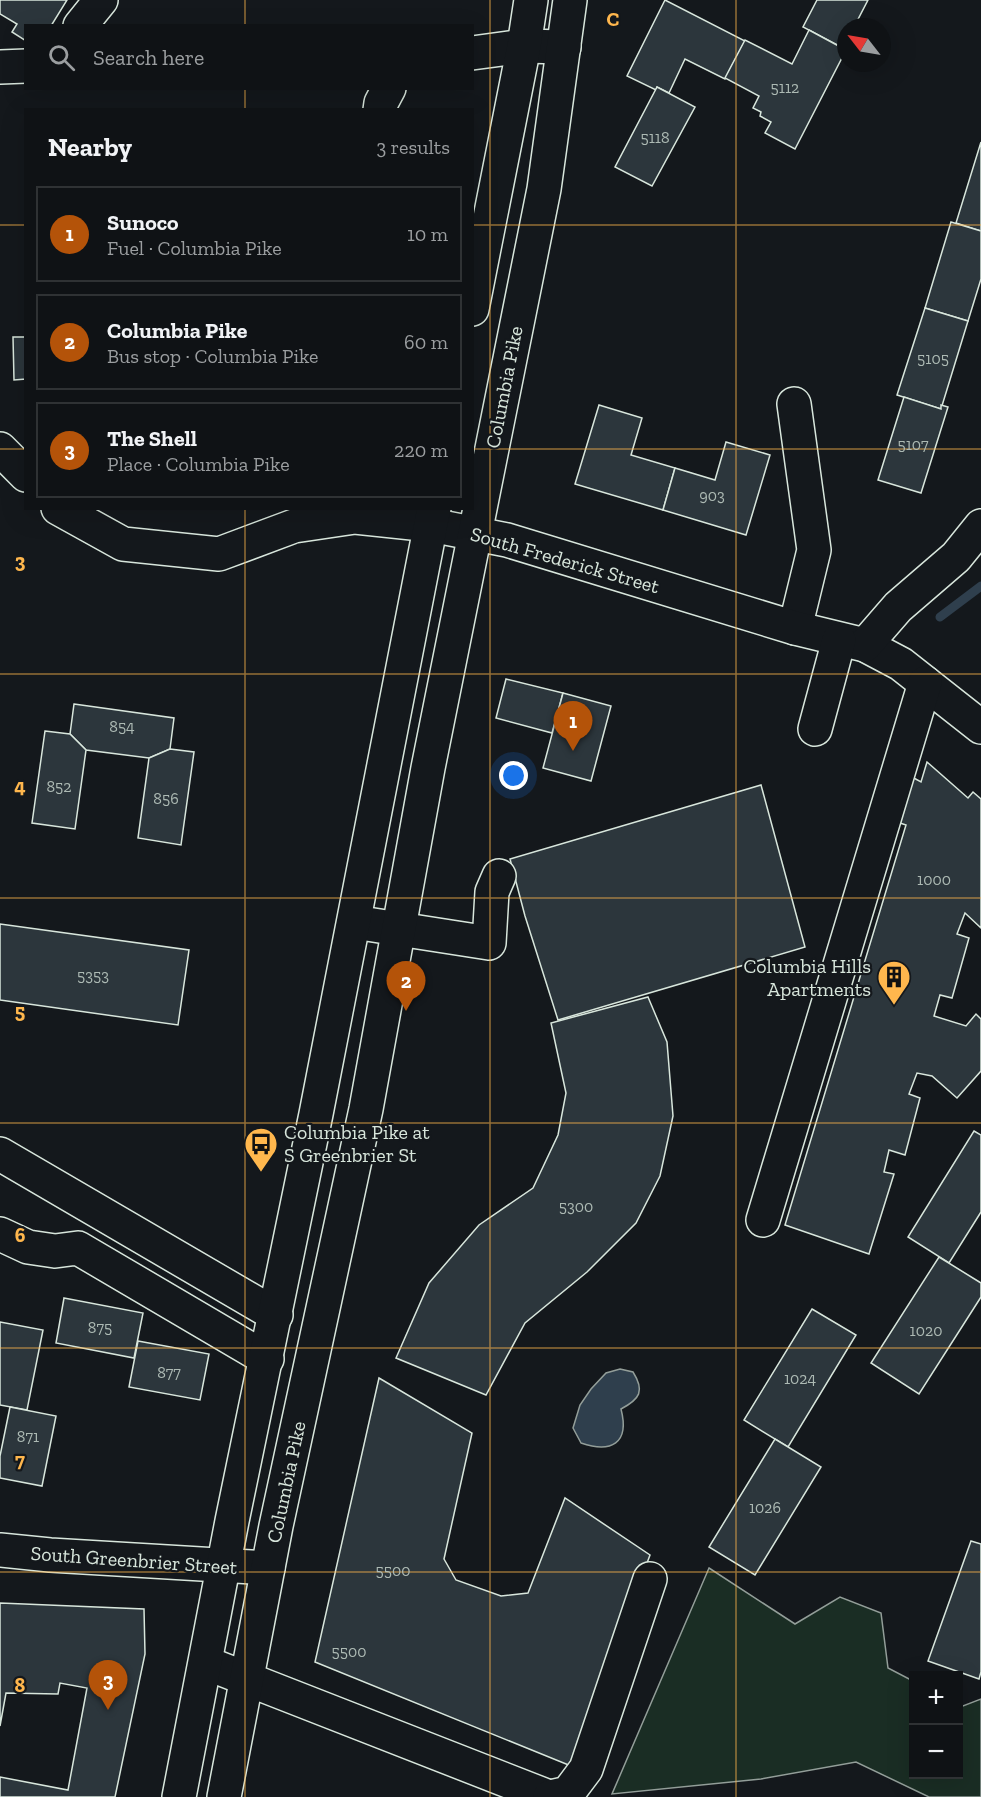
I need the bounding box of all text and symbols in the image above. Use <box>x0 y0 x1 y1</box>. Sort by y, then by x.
text: C <box>607 7 620 31</box>
north arrow <box>837 18 891 72</box>
search box <box>24 24 474 90</box>
icon: search <box>45 41 78 74</box>
text: Search here <box>93 44 204 71</box>
house number: 5112 <box>771 78 799 97</box>
house number: 5118 <box>640 128 670 147</box>
text: Nearby <box>48 131 132 163</box>
text: 3 results <box>376 135 450 159</box>
text: Sunoco <box>107 209 179 236</box>
text: 1 <box>65 222 74 246</box>
text: 10 m <box>407 222 448 246</box>
text: Fuel · Columbia Pike <box>107 236 282 260</box>
text: Columbia Pike <box>107 317 247 344</box>
street label: Columbia Pike <box>480 324 528 450</box>
text: 2 <box>64 330 75 354</box>
text: 60 m <box>404 330 448 354</box>
text: Bus stop · Columbia Pike <box>107 344 319 368</box>
house number: 5105 <box>917 349 949 368</box>
text: The Shell <box>107 425 197 452</box>
house number: 5107 <box>897 435 929 454</box>
text: 3 <box>64 438 75 462</box>
text: 220 m <box>394 438 448 462</box>
text: Place · Columbia Pike <box>107 452 290 476</box>
house number: 903 <box>699 486 725 505</box>
street label: South Frederick Street <box>468 522 663 599</box>
text: 3 <box>15 549 26 573</box>
pin: 1 <box>554 702 592 751</box>
house number: 854 <box>109 717 135 736</box>
your location <box>499 761 528 790</box>
text: 4 <box>14 774 26 798</box>
house number: 852 <box>46 777 72 796</box>
house number: 856 <box>153 789 179 808</box>
house number: 1000 <box>917 870 951 889</box>
place label: Columbia Hills Apartments <box>743 954 871 1001</box>
building icon: Columbia Hills Apartments <box>876 959 912 1006</box>
pin: 2 <box>386 962 426 1011</box>
house number: 5353 <box>77 966 109 985</box>
text: 5 <box>15 999 25 1023</box>
place label: Columbia Pike at S Greenbrier St <box>284 1120 430 1167</box>
bus stop icon: Columbia Pike at S Greenbrier St <box>243 1126 279 1173</box>
house number: 5300 <box>559 1197 593 1216</box>
text: 6 <box>15 1223 26 1247</box>
house number: 875 <box>88 1318 112 1337</box>
house number: 1020 <box>910 1321 942 1340</box>
house number: 877 <box>157 1363 181 1382</box>
house number: 1024 <box>784 1369 816 1388</box>
street label: Columbia Pike <box>261 1419 311 1545</box>
house number: 871 <box>17 1427 39 1446</box>
text: 7 <box>15 1448 25 1472</box>
house number: 1026 <box>749 1498 781 1517</box>
street label: South Greenbrier Street <box>30 1541 239 1579</box>
house number: 5500 <box>376 1561 410 1580</box>
house number: 5500 <box>332 1642 366 1661</box>
pin: 3 <box>88 1660 128 1710</box>
map controls <box>909 1671 963 1779</box>
button: + <box>909 1671 963 1725</box>
text: 8 <box>15 1673 26 1697</box>
button: − <box>909 1725 963 1779</box>

